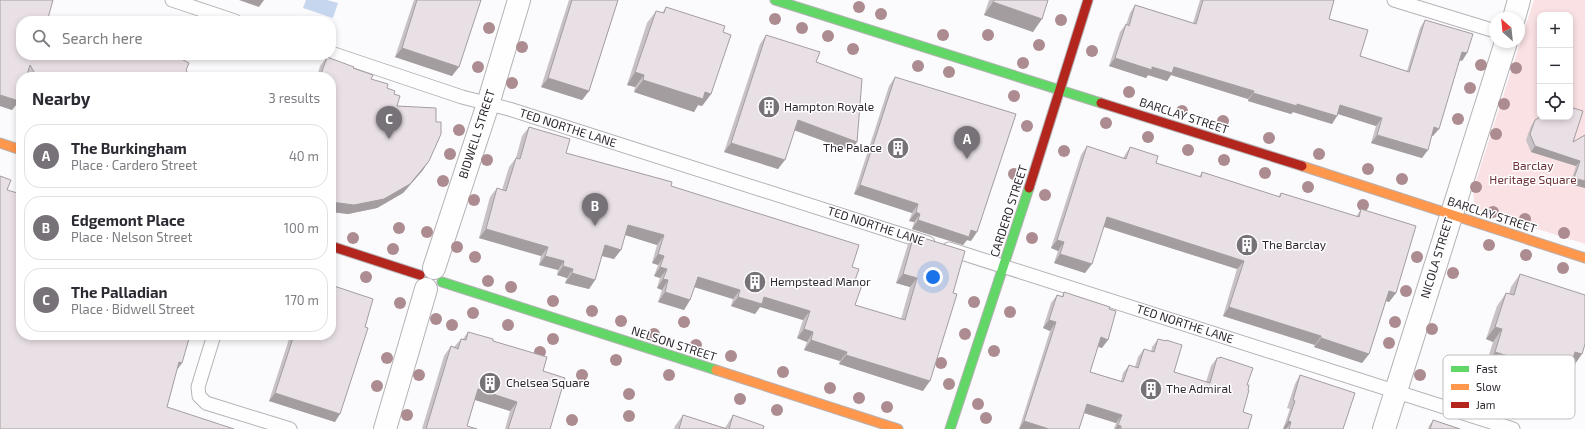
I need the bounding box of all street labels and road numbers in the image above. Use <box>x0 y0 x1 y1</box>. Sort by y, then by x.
street label: BIDWELL STREET <box>455 87 497 180</box>
street label: BARCLAY STREET <box>1138 94 1231 136</box>
street label: TED NORTHE LANE <box>518 105 619 149</box>
street label: CARDERO STREET <box>987 163 1030 259</box>
street label: BARCLAY STREET <box>1446 193 1539 235</box>
street label: TED NORTHE LANE <box>826 203 927 247</box>
street label: NICOLA STREET <box>1417 216 1455 300</box>
street label: TED NORTHE LANE <box>1135 301 1236 345</box>
street label: NELSON STREET <box>630 323 719 363</box>

